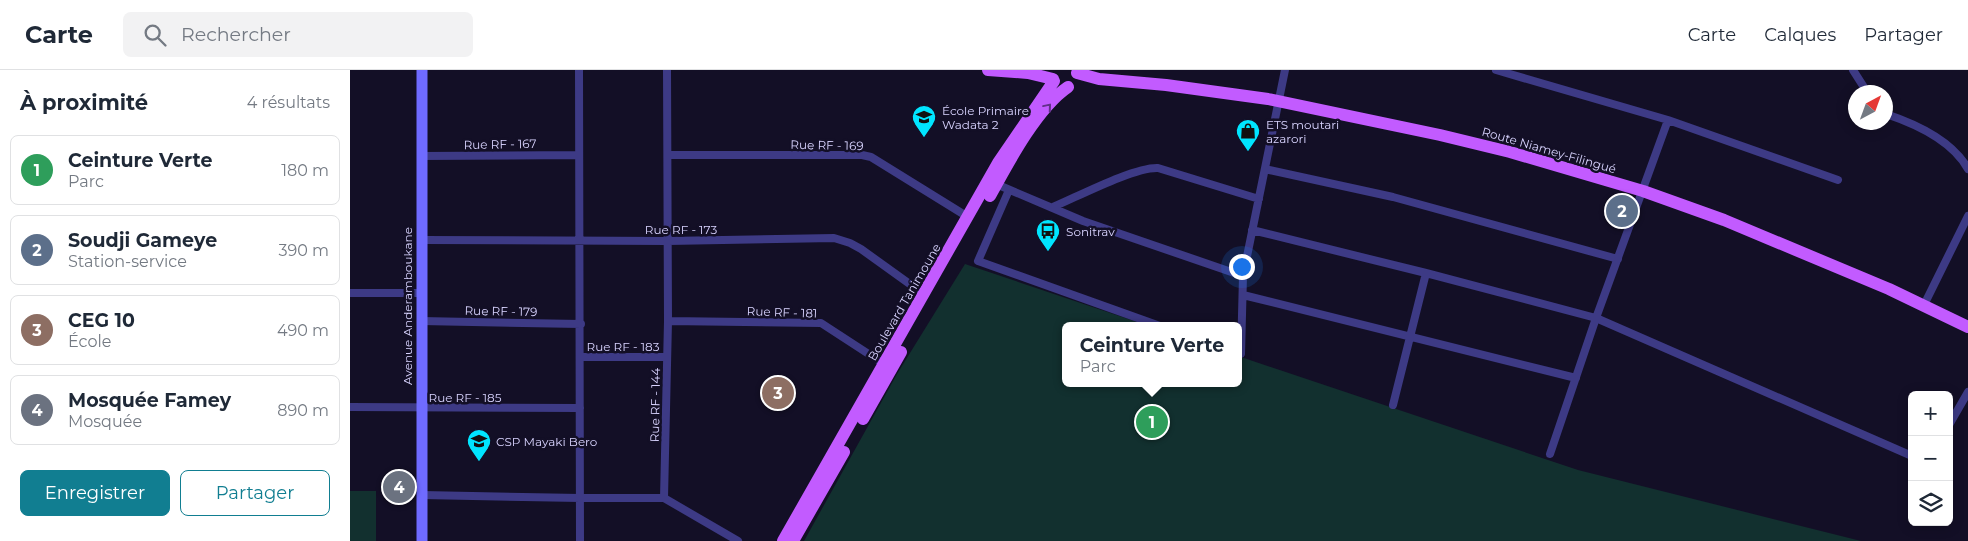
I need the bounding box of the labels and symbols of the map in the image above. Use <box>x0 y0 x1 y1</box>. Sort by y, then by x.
north arrow <box>1848 85 1893 130</box>
place label: École Primaire Wadata 2 <box>942 103 1029 132</box>
school or university icon: École Primaire Wadata 2 <box>911 104 937 138</box>
one-way arrow <box>1043 104 1051 113</box>
place label: ETS moutari azarori <box>1266 117 1339 146</box>
shop icon: ETS moutari azarori <box>1235 118 1261 152</box>
street label: Route Niamey-Filingué <box>1480 124 1618 176</box>
street label: Rue RF - 167 <box>463 136 537 152</box>
street label: Rue RF - 169 <box>790 137 864 153</box>
pin: 2 <box>1606 192 1638 230</box>
bus stop icon: Sonitrav <box>1035 218 1061 252</box>
street label: Rue RF - 173 <box>645 222 717 237</box>
place label: Sonitrav <box>1066 224 1115 239</box>
street label: Avenue Anderamboukane <box>400 227 415 385</box>
street label: Boulevard Tanimoune <box>864 241 944 363</box>
your location <box>1229 254 1255 280</box>
street label: Rue RF - 179 <box>464 303 538 319</box>
street label: Rue RF - 181 <box>746 303 818 321</box>
street label: Rue RF - 183 <box>586 339 660 354</box>
street label: Rue RF - 144 <box>647 368 663 442</box>
pin: 3 <box>762 374 794 412</box>
street label: Rue RF - 185 <box>428 390 502 405</box>
pin: 1 <box>1136 403 1168 441</box>
school or university icon: CSP Mayaki Bero <box>466 428 492 462</box>
place label: CSP Mayaki Bero <box>496 434 597 449</box>
pin: 4 <box>383 468 415 506</box>

